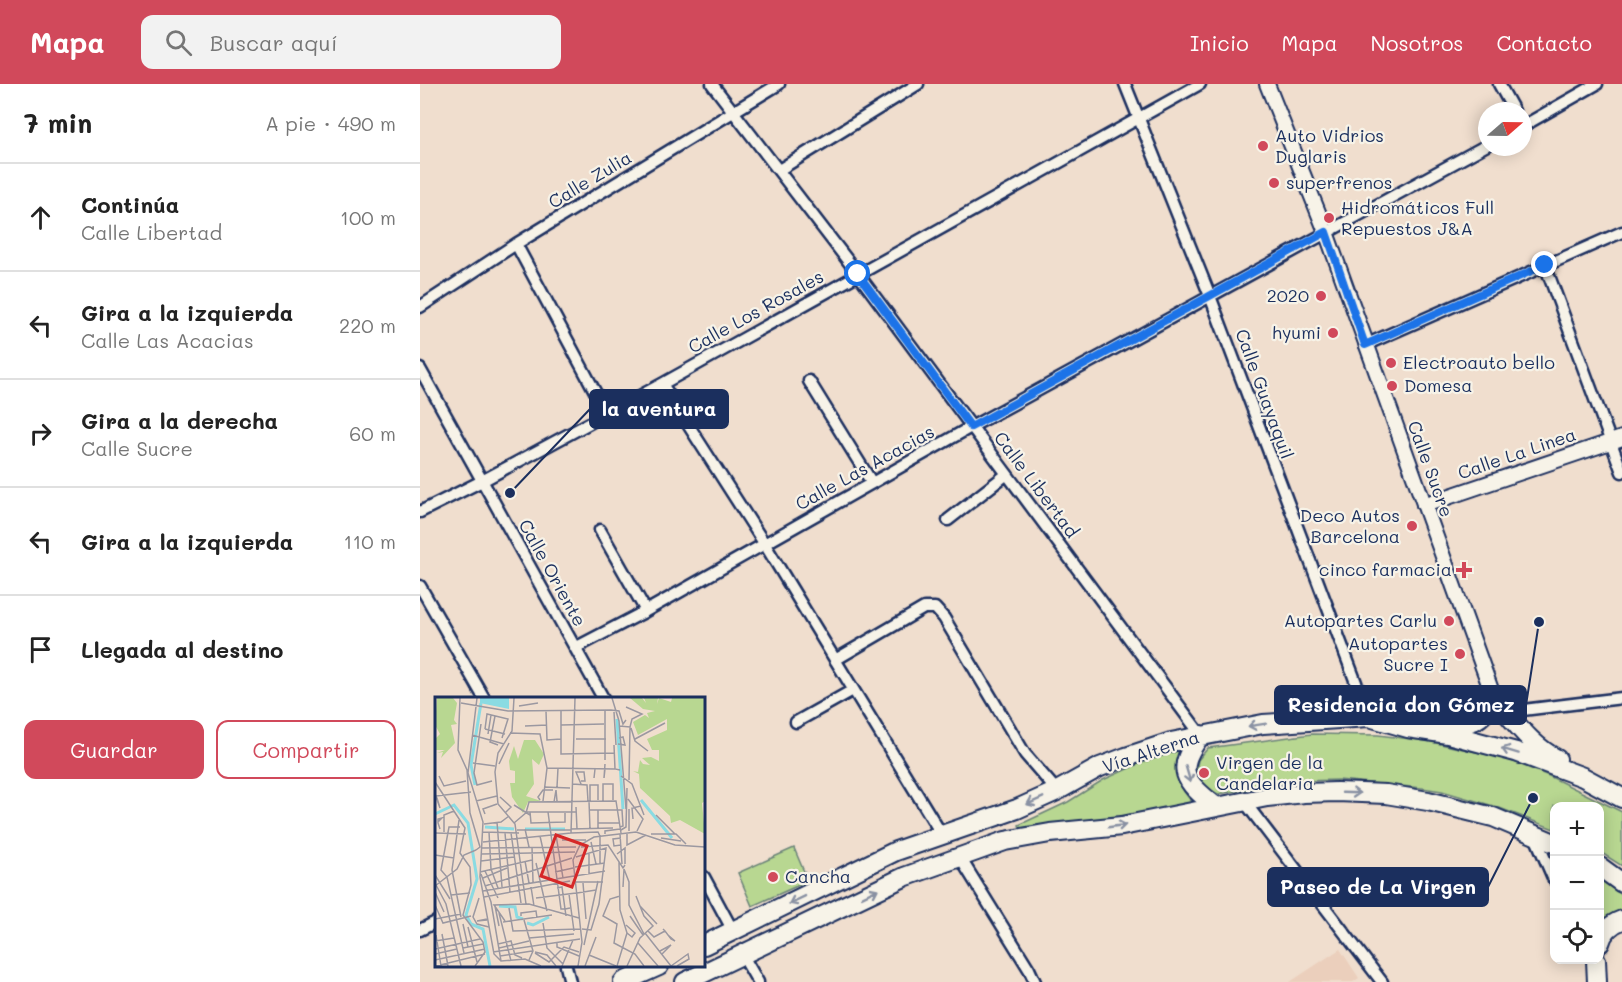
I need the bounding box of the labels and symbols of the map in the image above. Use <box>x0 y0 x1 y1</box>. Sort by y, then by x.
north arrow <box>1478 102 1532 156</box>
place label: Auto Vidrios Duglaris <box>1275 123 1384 168</box>
marker: Auto Vidrios Duglaris <box>1256 139 1270 153</box>
street label: Calle Zulia <box>543 145 636 213</box>
place label: superfrenos <box>1286 170 1392 194</box>
marker: superfrenos <box>1267 176 1281 190</box>
place label: Hidromáticos Full Repuestos J&A <box>1341 195 1494 240</box>
marker: Hidromáticos Full Repuestos J&A <box>1322 211 1336 225</box>
route end <box>1531 251 1557 277</box>
route start <box>844 260 870 286</box>
street label: Calle Los Rosales <box>684 264 827 358</box>
place label: 2020 <box>1267 283 1309 307</box>
marker: 2020 <box>1314 289 1328 303</box>
place label: hyumi <box>1272 320 1321 344</box>
street label: Calle Guayaquil <box>1230 325 1300 462</box>
marker: hyumi <box>1326 326 1340 340</box>
place label: Electroauto bello <box>1403 350 1555 374</box>
marker: Electroauto bello <box>1384 356 1398 370</box>
place label: Domesa <box>1404 373 1473 397</box>
marker: Domesa <box>1385 379 1399 393</box>
callout: la aventura <box>590 390 728 428</box>
text: la aventura <box>602 395 716 421</box>
street label: Calle Sucre <box>1402 417 1459 520</box>
street label: Calle Las Acacias <box>791 419 938 515</box>
street label: Calle La Linea <box>1454 422 1579 485</box>
street label: Calle Libertad <box>989 426 1085 542</box>
place label: Deco Autos Barcelona <box>1300 503 1400 548</box>
street label: Calle Oriente <box>514 515 592 630</box>
marker: Deco Autos Barcelona <box>1405 519 1419 533</box>
place label: cinco farmacia <box>1319 557 1452 581</box>
marker: cinco farmacia <box>1457 563 1471 577</box>
place label: Autopartes Carlu <box>1284 608 1437 632</box>
marker: Autopartes Carlu <box>1442 614 1456 628</box>
place label: Autopartes Sucre I <box>1348 631 1448 676</box>
marker: Autopartes Sucre I <box>1453 647 1467 661</box>
callout: Residencia don Gómez <box>1275 686 1526 724</box>
text: Residencia don Gómez <box>1288 691 1514 717</box>
inset map <box>435 697 705 967</box>
one-way arrow <box>1248 719 1267 730</box>
street label: Vía Alterna <box>1099 724 1202 778</box>
one-way arrow <box>1501 745 1520 756</box>
place label: Virgen de la Candelaria <box>1216 750 1323 795</box>
one-way arrow <box>1183 764 1194 783</box>
marker: Virgen de la Candelaria <box>1197 766 1211 780</box>
one-way arrow <box>1341 787 1361 799</box>
one-way arrow <box>1026 796 1044 808</box>
one-way arrow <box>1107 820 1127 831</box>
place label: Cancha <box>785 864 851 888</box>
callout: Paseo de La Virgen <box>1268 868 1488 906</box>
marker: Cancha <box>766 870 780 884</box>
text: Paseo de La Virgen <box>1280 873 1476 899</box>
one-way arrow <box>861 887 879 899</box>
one-way arrow <box>788 895 806 906</box>

